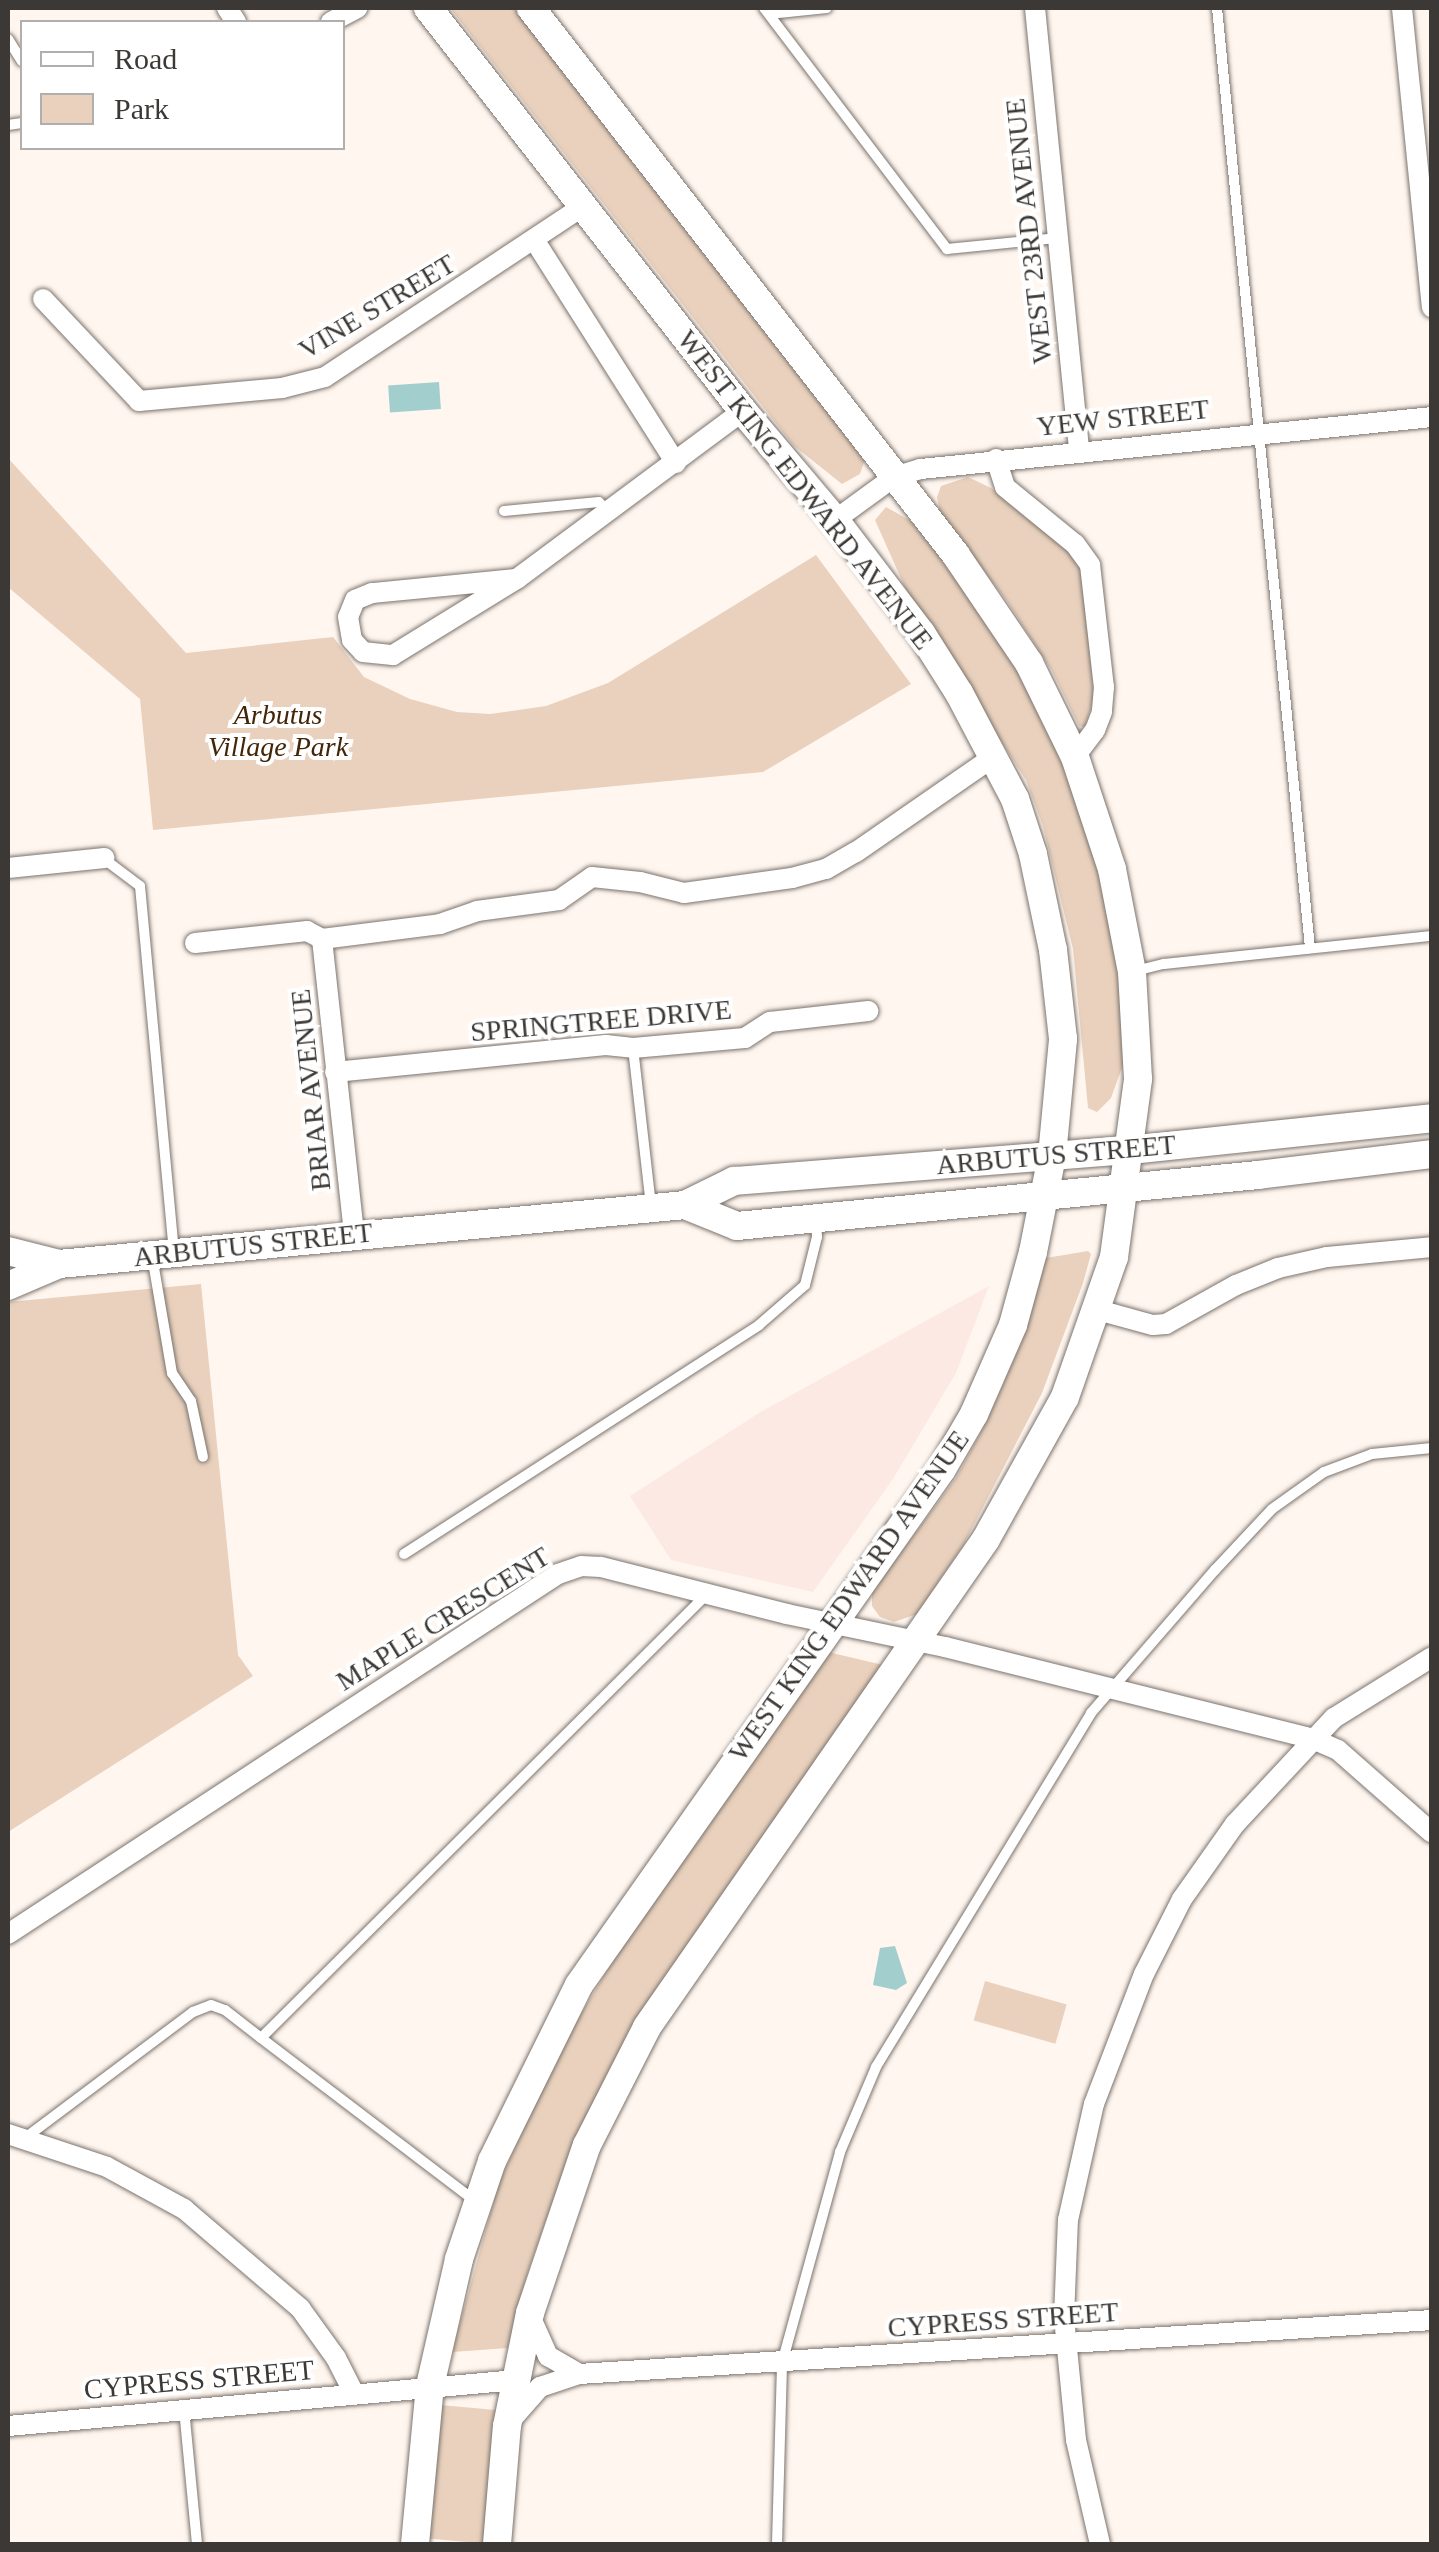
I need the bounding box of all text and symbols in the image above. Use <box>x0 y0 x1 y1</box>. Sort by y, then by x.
legend <box>20 20 345 150</box>
text: Road <box>114 42 177 75</box>
text: Park <box>114 92 169 125</box>
street label: WEST 23RD AVENUE <box>998 96 1060 366</box>
street label: VINE STREET <box>293 247 461 367</box>
street label: WEST KING EDWARD AVENUE <box>669 323 941 657</box>
street label: YEW STREET <box>1035 392 1211 444</box>
park label: Arbutus Village Park <box>208 698 348 764</box>
street label: BRIAR AVENUE <box>284 987 338 1193</box>
street label: SPRINGTREE DRIVE <box>469 993 733 1049</box>
street label: ARBUTUS STREET <box>935 1128 1177 1182</box>
street label: ARBUTUS STREET <box>132 1216 374 1274</box>
street label: WEST KING EDWARD AVENUE <box>721 1423 977 1769</box>
street label: MAPLE CRESCENT <box>330 1540 556 1698</box>
street label: CYPRESS STREET <box>887 2295 1119 2345</box>
street label: CYPRESS STREET <box>82 2353 316 2407</box>

